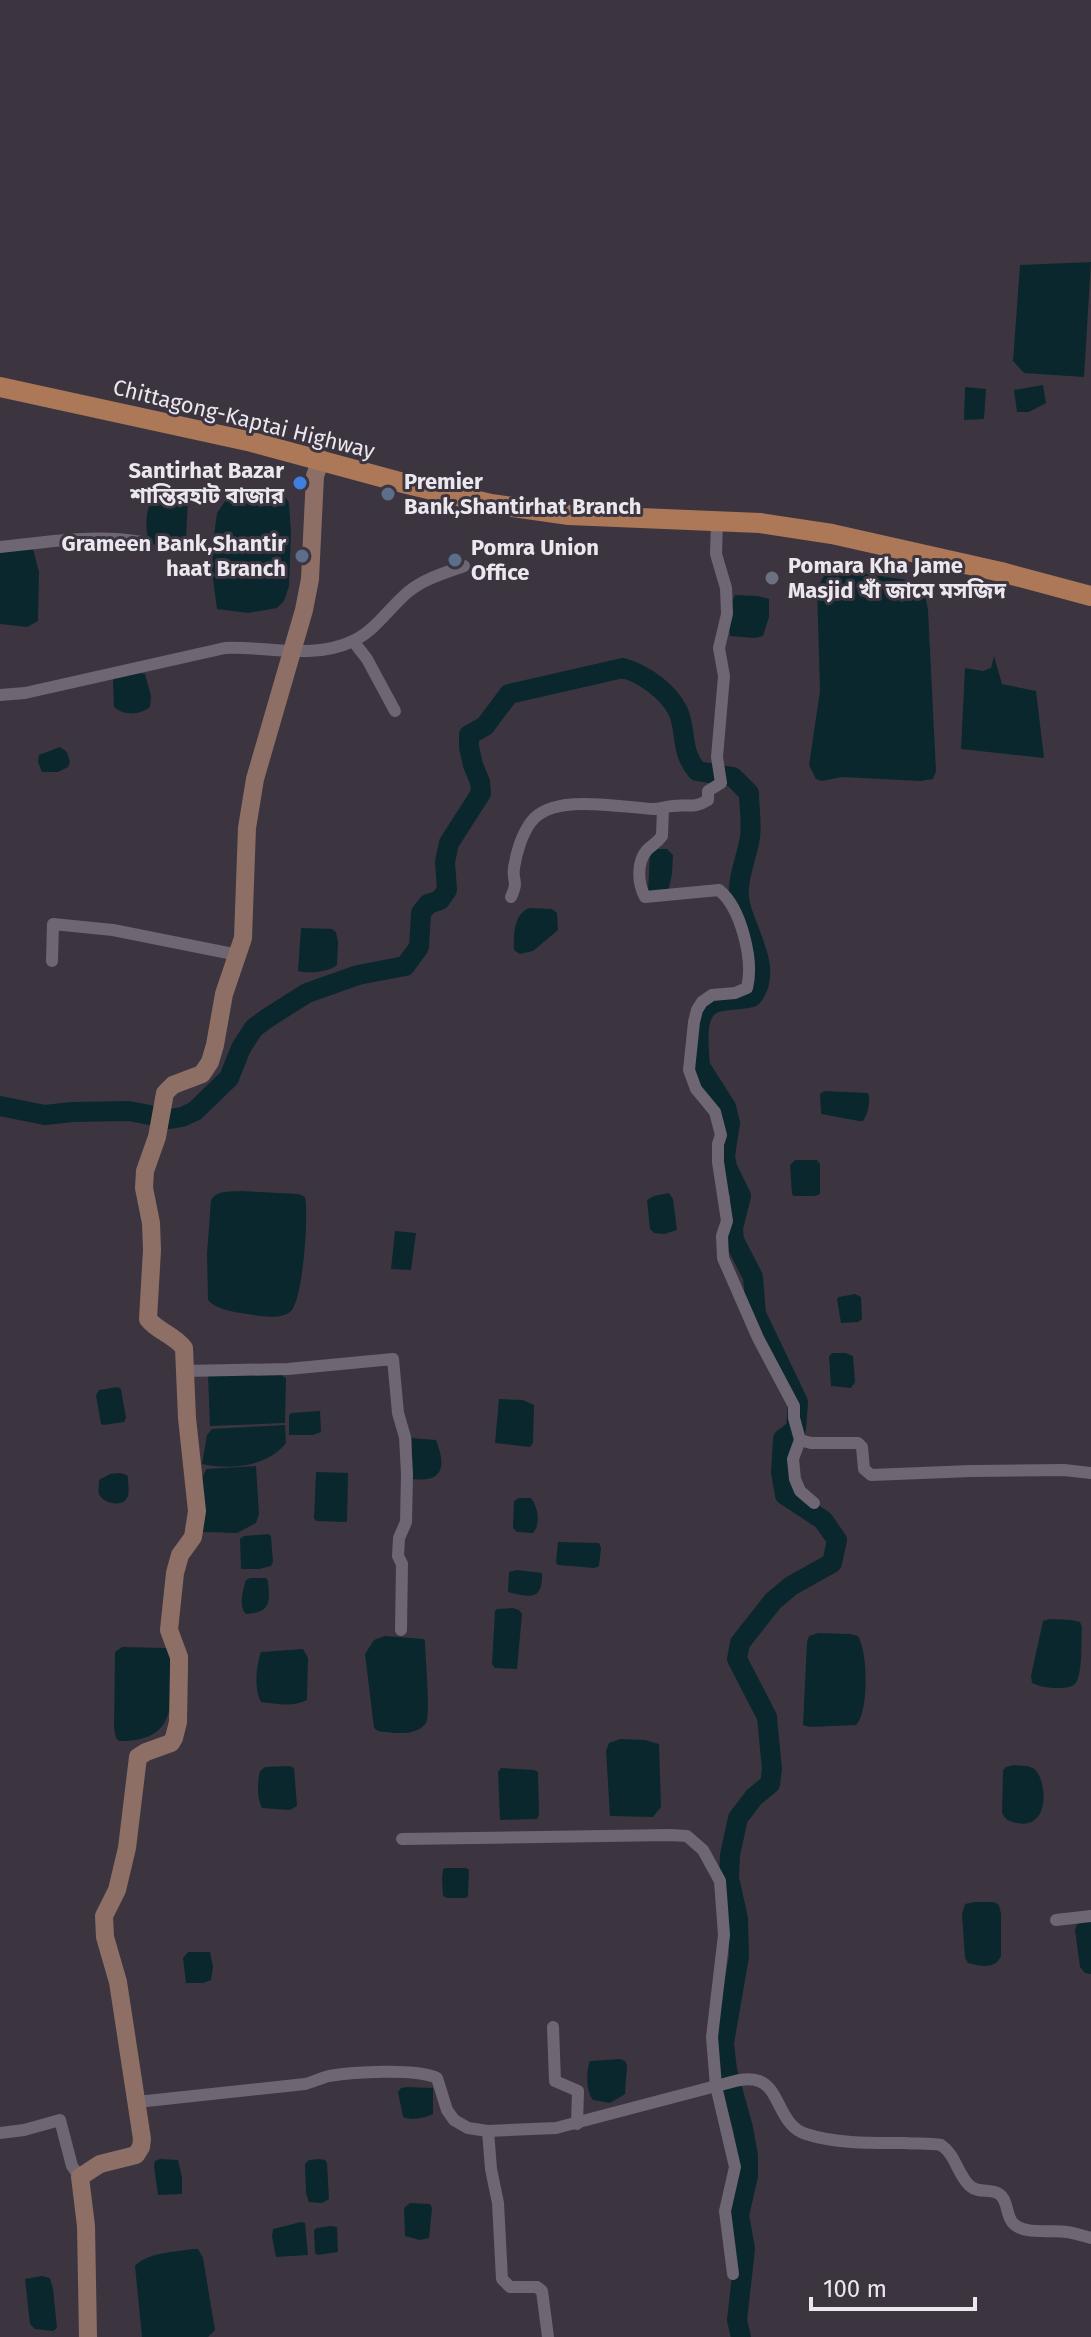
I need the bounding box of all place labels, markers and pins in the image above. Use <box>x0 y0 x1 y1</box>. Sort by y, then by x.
place label: Santirhat Bazar শান্তিরহাট বাজার <box>128 457 285 509</box>
place label: Premier Bank,Shantirhat Branch <box>404 468 642 520</box>
marker: Santirhat Bazar শান্তিরহাট বাজার <box>291 474 309 492</box>
marker: Premier Bank,Shantirhat Branch <box>379 485 397 503</box>
place label: Grameen Bank,Shantir haat Branch <box>61 530 286 582</box>
place label: Pomra Union Office <box>471 534 599 586</box>
marker: Grameen Bank,Shantir haat Branch <box>293 547 311 565</box>
marker: Pomra Union Office <box>446 551 464 569</box>
place label: Pomara Kha Jame Masjid খাঁ জামে মসজিদ <box>788 552 1006 604</box>
marker: Pomara Kha Jame Masjid খাঁ জামে মসজিদ <box>763 569 781 587</box>

